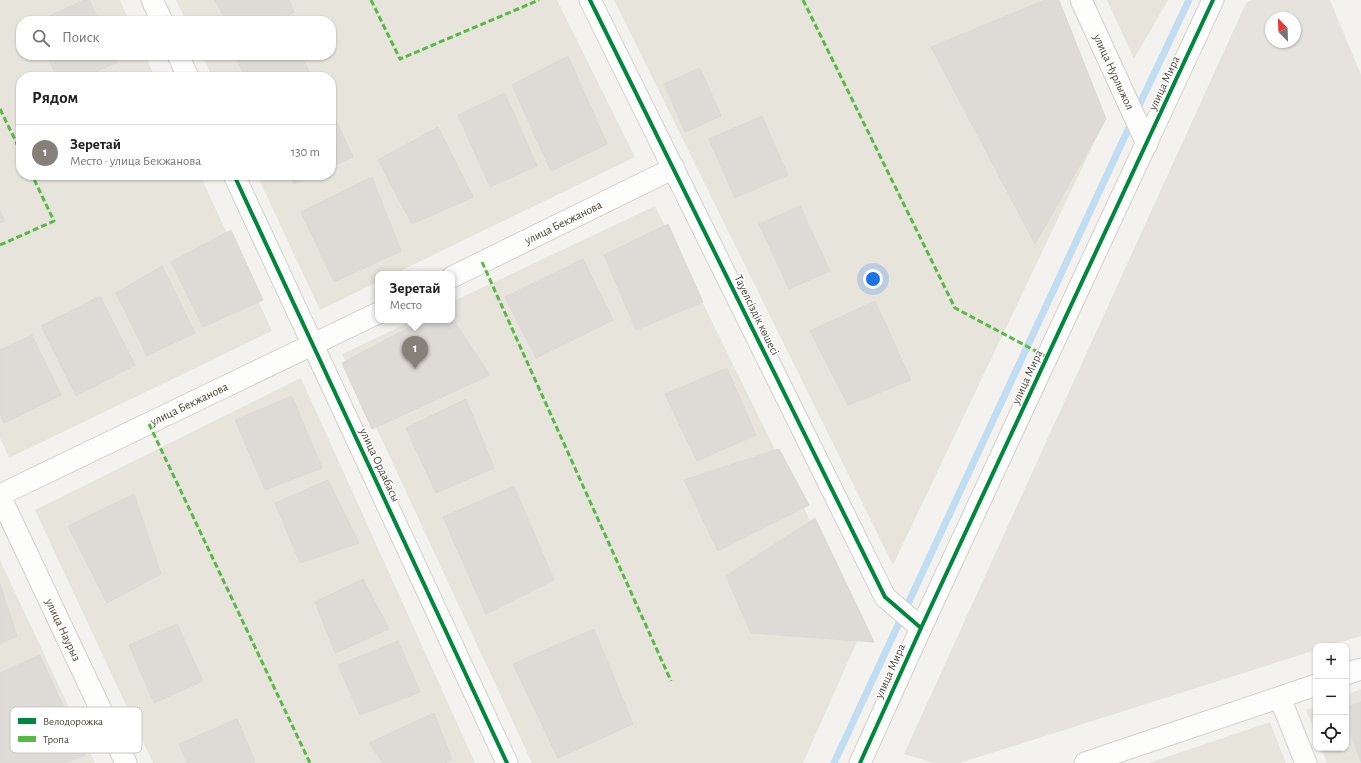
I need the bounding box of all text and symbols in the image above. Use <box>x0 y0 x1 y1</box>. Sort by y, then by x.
north arrow <box>1265 12 1301 48</box>
search box <box>16 16 336 60</box>
icon: search <box>30 27 52 49</box>
text: Поиск <box>62 30 100 45</box>
street label: улица Нурлыжол <box>1090 31 1136 111</box>
street label: улица Мира <box>1146 54 1183 113</box>
text: Рядом <box>32 89 78 106</box>
text: Зеретай <box>70 137 121 152</box>
text: 1 <box>43 146 47 159</box>
text: 130 m <box>291 146 320 159</box>
text: Место · улица Бекжанова <box>70 155 201 168</box>
street label: улица Бекжанова <box>522 198 604 248</box>
your location <box>863 269 883 289</box>
popup <box>375 271 455 323</box>
street label: Тауелсіздік көшесі <box>731 273 782 357</box>
text: Зеретай <box>389 281 441 296</box>
text: Место <box>389 299 422 312</box>
pin: 1 <box>402 336 428 369</box>
street label: улица Мира <box>1009 348 1046 407</box>
street label: улица Бекжанова <box>148 380 230 429</box>
street label: улица Ордабасы <box>356 425 402 504</box>
street label: улица Наурыз <box>42 596 83 663</box>
street label: улица Мира <box>872 642 908 701</box>
map controls <box>1313 643 1349 751</box>
button: + <box>1313 643 1349 679</box>
button: − <box>1313 679 1349 715</box>
legend <box>10 707 142 753</box>
button: locate <box>1313 715 1349 751</box>
text: Велодорожка <box>43 716 103 727</box>
text: Тропа <box>43 734 69 745</box>

